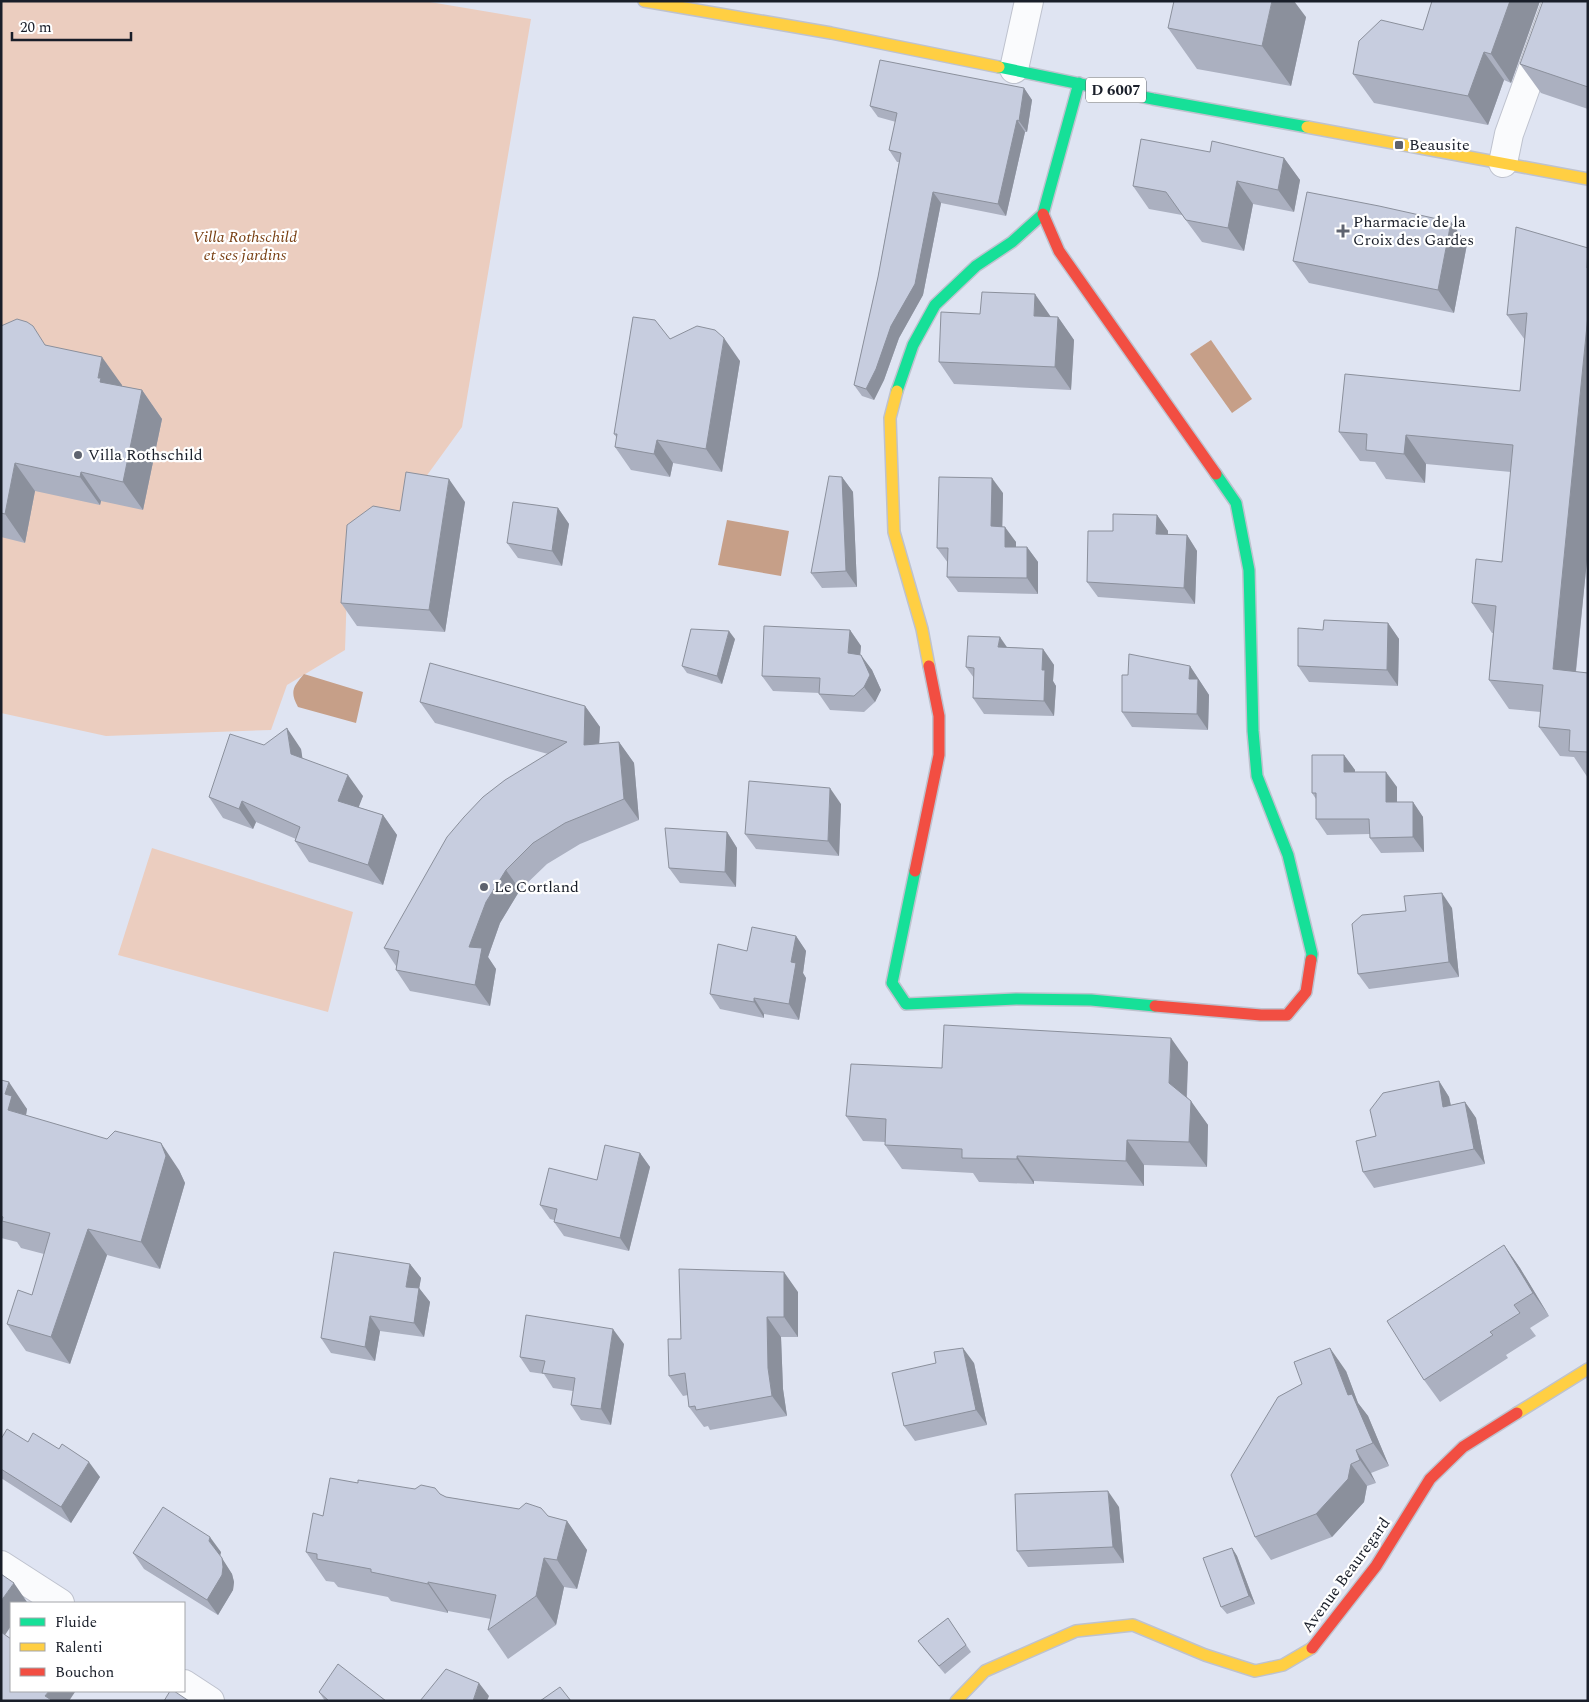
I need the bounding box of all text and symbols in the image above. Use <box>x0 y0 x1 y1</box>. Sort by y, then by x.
scale bar <box>12 10 131 42</box>
text: 20 m <box>20 16 52 39</box>
road number: D 6007 <box>1086 78 1146 102</box>
place label: Beausite <box>1409 133 1470 157</box>
marker: Beausite <box>1393 139 1405 151</box>
place label: Pharmacie de la Croix des Gardes <box>1353 210 1474 252</box>
park label: Villa Rothschild et ses jardins <box>193 225 297 267</box>
marker: Pharmacie de la Croix des Gardes <box>1337 225 1349 237</box>
place label: Villa Rothschild <box>88 443 203 467</box>
marker: Villa Rothschild <box>72 449 84 461</box>
place label: Le Cortland <box>494 875 579 899</box>
marker: Le Cortland <box>478 881 490 893</box>
street label: Avenue Beauregard <box>1296 1512 1396 1638</box>
legend <box>10 1602 185 1692</box>
text: Fluide <box>55 1611 97 1634</box>
text: Ralenti <box>55 1636 103 1659</box>
text: Bouchon <box>55 1661 115 1684</box>

